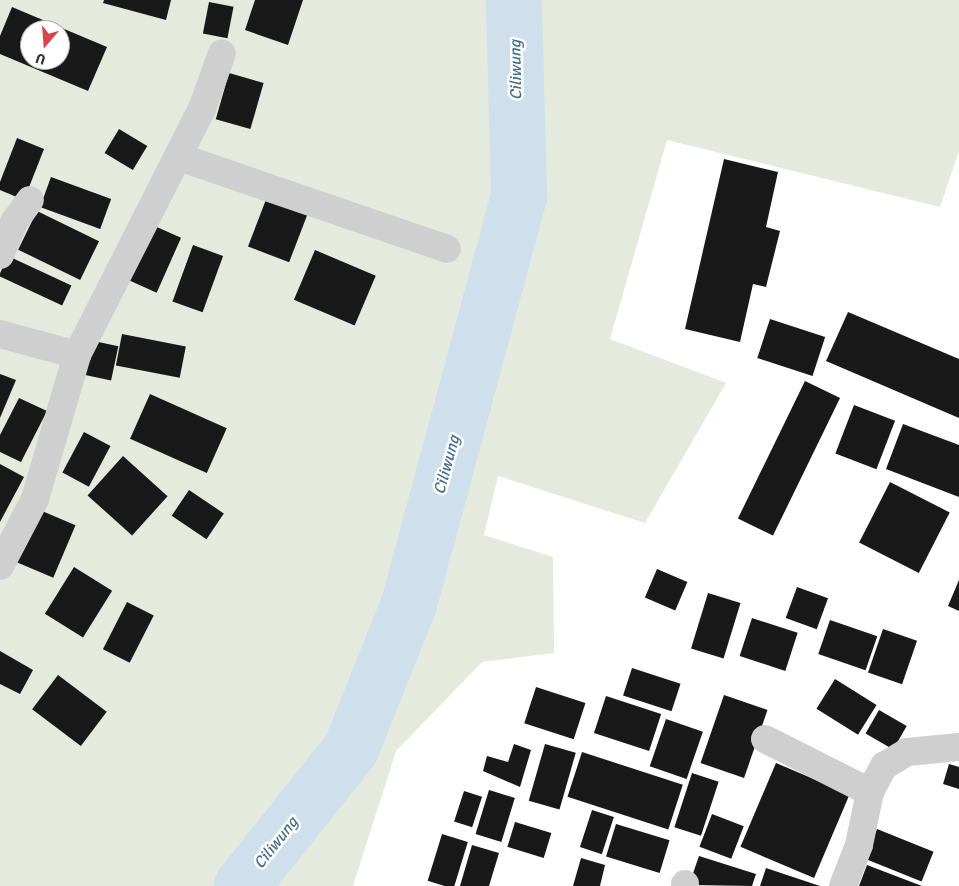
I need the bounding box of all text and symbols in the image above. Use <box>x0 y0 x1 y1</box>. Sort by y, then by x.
north arrow <box>20 20 70 70</box>
water label: Ciliwung <box>506 40 526 100</box>
text: U <box>33 49 48 68</box>
water label: Ciliwung <box>430 433 464 497</box>
water label: Ciliwung <box>250 813 302 873</box>

